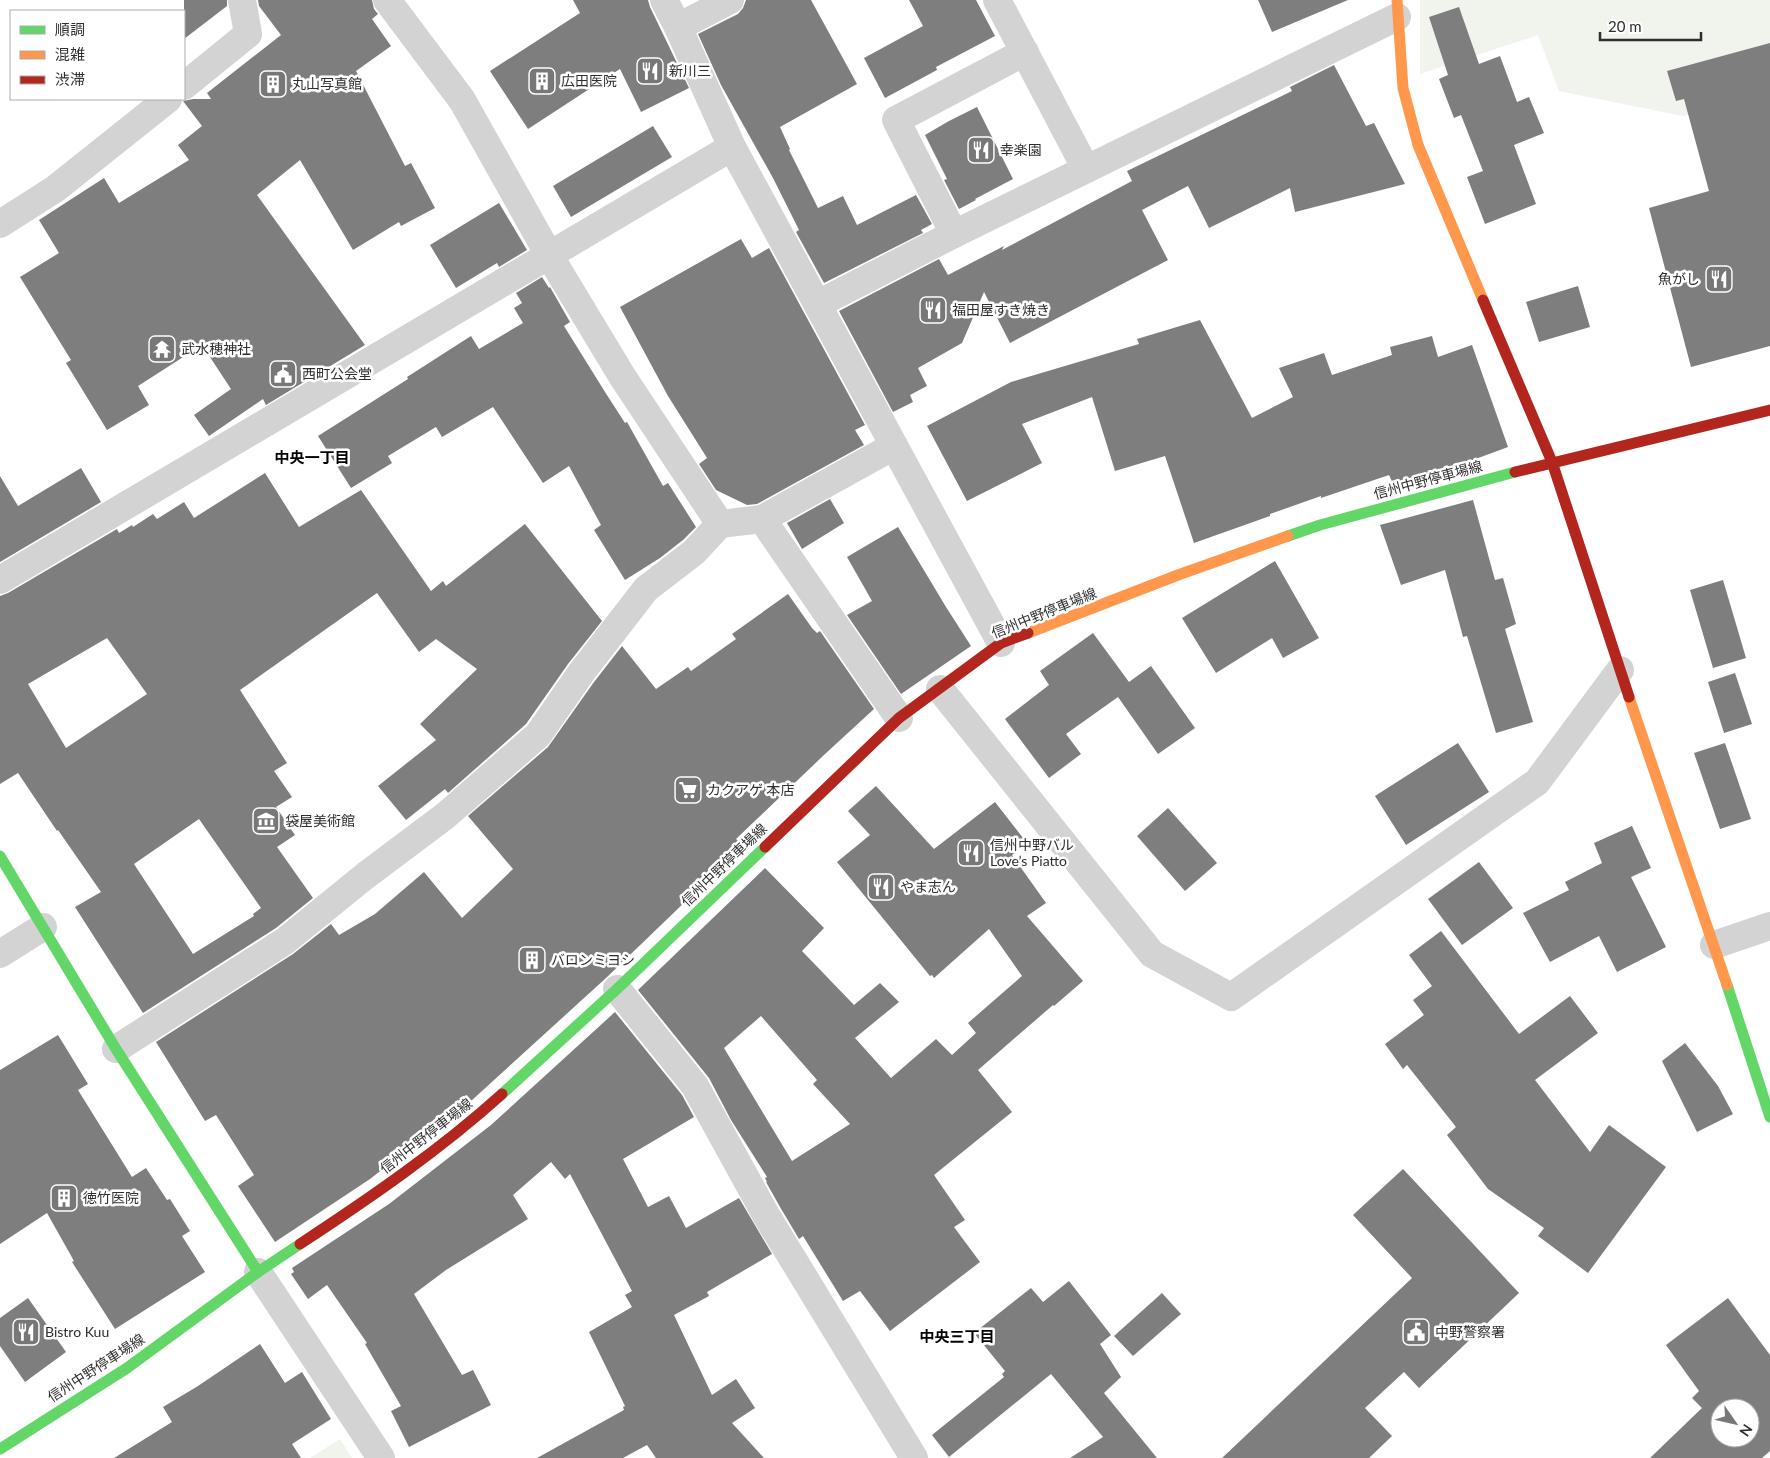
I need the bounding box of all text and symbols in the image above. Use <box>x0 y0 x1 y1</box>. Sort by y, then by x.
legend <box>10 10 185 100</box>
scale bar <box>1600 10 1701 42</box>
text: 20 m <box>1608 17 1642 35</box>
text: 順調 <box>55 20 85 38</box>
text: 混雑 <box>55 45 85 63</box>
restaurant icon: 新川三 <box>635 56 665 86</box>
place label: 新川三 <box>669 62 711 79</box>
building icon: 広田医院 <box>527 66 557 96</box>
building icon: 丸山写真館 <box>258 69 288 99</box>
text: 渋滞 <box>55 70 85 88</box>
place label: 広田医院 <box>561 72 617 89</box>
place label: 丸山写真館 <box>292 75 362 92</box>
restaurant icon: 幸楽園 <box>966 135 996 165</box>
place label: 幸楽園 <box>1000 141 1042 158</box>
restaurant icon: 魚がし <box>1704 264 1734 294</box>
place label: 魚がし <box>1658 270 1700 287</box>
restaurant icon: 福田屋すき焼き <box>918 295 948 325</box>
place label: 福田屋すき焼き <box>952 301 1050 318</box>
temple icon: 武水穂神社 <box>147 334 177 364</box>
place label: 武水穂神社 <box>181 340 251 357</box>
public building icon: 西町公会堂 <box>268 359 298 389</box>
place label: 西町公会堂 <box>302 365 372 382</box>
district label: 中央一丁目 <box>274 448 350 466</box>
street label: 信州中野停車場線 <box>1372 457 1484 502</box>
street label: 信州中野停車場線 <box>989 584 1099 641</box>
supermarket icon: カクアゲ 本店 <box>673 775 703 805</box>
place label: カクアゲ 本店 <box>707 781 795 798</box>
museum icon: 袋屋美術館 <box>251 806 281 836</box>
place label: 袋屋美術館 <box>285 812 355 829</box>
street label: 信州中野停車場線 <box>677 820 770 910</box>
place label: 信州中野バル Love’s Piatto <box>990 836 1074 869</box>
restaurant icon: 信州中野バル Love’s Piatto <box>956 838 986 868</box>
restaurant icon: やま志ん <box>866 872 896 902</box>
place label: やま志ん <box>900 878 956 895</box>
building icon: バロンミヨシ <box>517 945 547 975</box>
place label: バロンミヨシ <box>551 951 635 968</box>
street label: 信州中野停車場線 <box>376 1094 475 1177</box>
building icon: 徳竹医院 <box>49 1183 79 1213</box>
place label: 徳竹医院 <box>83 1189 139 1206</box>
restaurant icon: Bistro Kuu <box>11 1317 41 1347</box>
public building icon: 中野警察署 <box>1401 1317 1431 1347</box>
place label: Bistro Kuu <box>45 1323 109 1340</box>
place label: 中野警察署 <box>1435 1323 1505 1340</box>
district label: 中央三丁目 <box>919 1327 995 1345</box>
street label: 信州中野停車場線 <box>44 1330 147 1405</box>
north arrow <box>1710 1398 1760 1448</box>
text: N <box>1736 1421 1756 1440</box>

